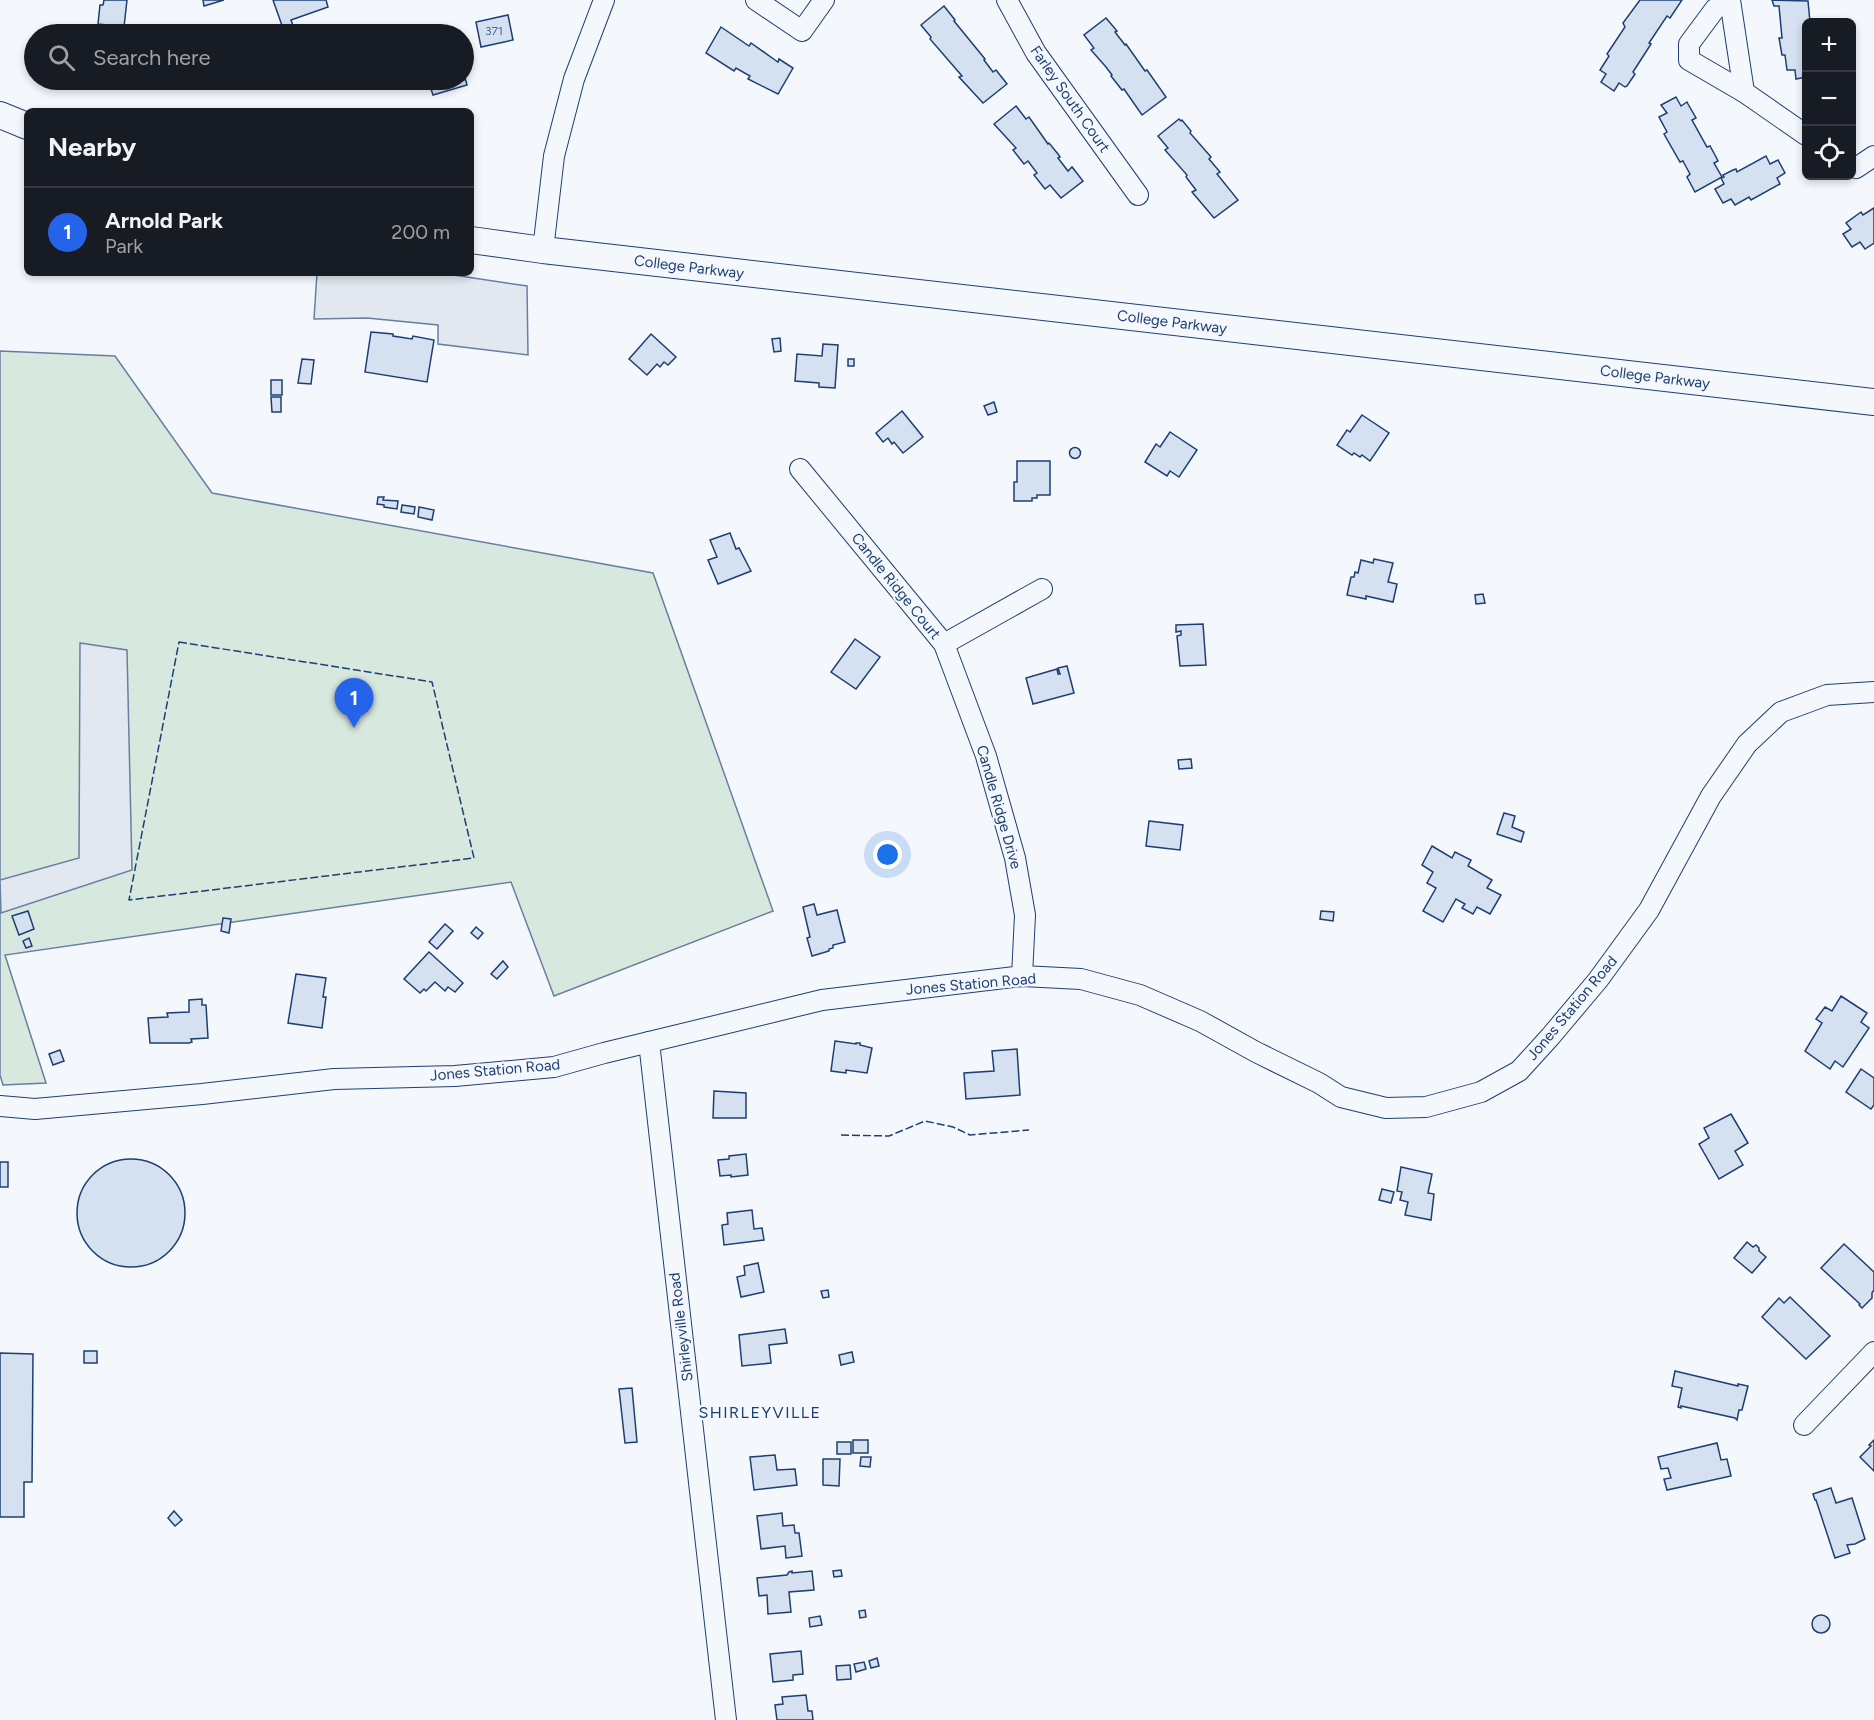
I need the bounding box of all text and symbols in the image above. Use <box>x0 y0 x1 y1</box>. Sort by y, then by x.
map controls <box>1802 18 1856 180</box>
button: + <box>1802 18 1856 72</box>
search box <box>24 24 474 90</box>
house number: 371 <box>485 24 503 38</box>
icon: search <box>45 41 78 74</box>
street label: Farley South Court <box>1026 42 1114 156</box>
text: Search here <box>93 44 211 71</box>
button: − <box>1802 72 1856 126</box>
button: locate <box>1802 126 1856 180</box>
text: Nearby <box>48 131 136 163</box>
text: Arnold Park <box>105 207 223 234</box>
text: 1 <box>63 220 72 244</box>
text: 200 m <box>391 220 450 244</box>
text: Park <box>105 234 143 258</box>
street label: College Parkway <box>633 251 745 283</box>
street label: College Parkway <box>1116 306 1228 338</box>
street label: College Parkway <box>1599 361 1711 393</box>
street label: Candle Ridge Court <box>848 529 945 643</box>
pin: 1 <box>334 678 374 728</box>
street label: Candle Ridge Drive <box>973 743 1025 871</box>
your location <box>873 840 902 869</box>
street label: Jones Station Road <box>1523 952 1621 1064</box>
street label: Jones Station Road <box>905 969 1037 999</box>
street label: Jones Station Road <box>429 1055 561 1085</box>
street label: Shirleyville Road <box>665 1271 697 1383</box>
district label: SHIRLEYVILLE <box>698 1403 822 1422</box>

